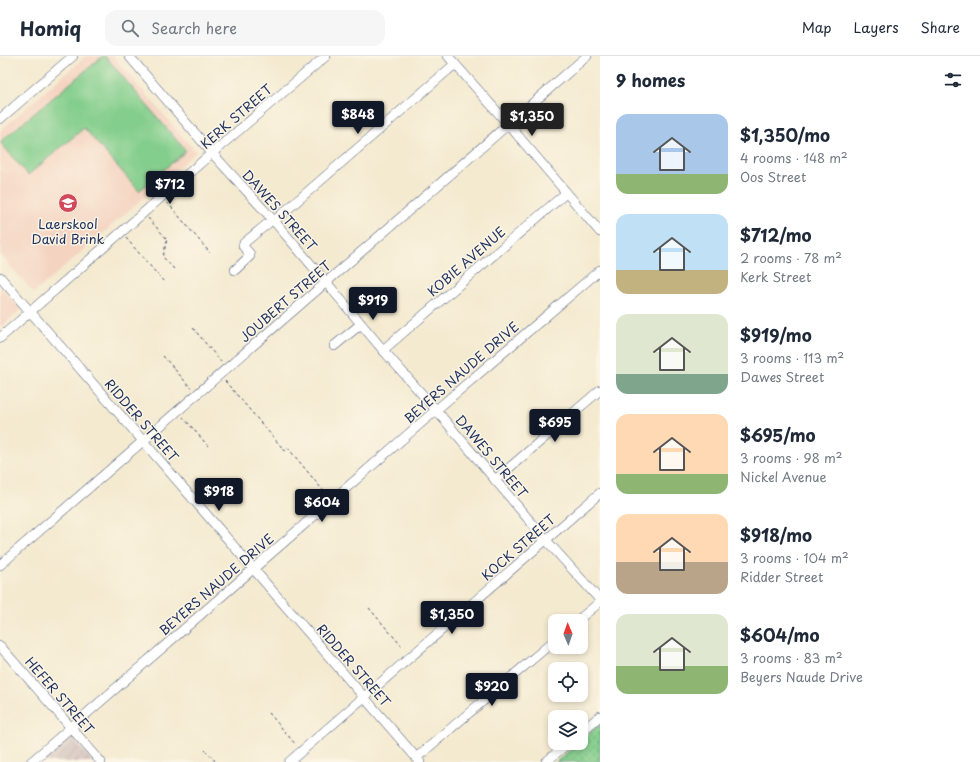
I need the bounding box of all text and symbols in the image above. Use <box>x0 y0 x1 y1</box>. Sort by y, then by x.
search box <box>105 10 385 46</box>
text: Homiq <box>20 14 81 42</box>
text: Search here <box>151 16 237 39</box>
icon: search <box>119 17 141 39</box>
text: Map <box>802 17 832 38</box>
text: Layers <box>854 17 899 38</box>
text: Share <box>921 17 960 38</box>
text: 9 homes <box>616 67 685 93</box>
icon: filters <box>942 69 964 91</box>
street label: KERK STREET <box>196 79 276 153</box>
pin: $848 <box>334 101 382 135</box>
pin: $1,350 <box>499 103 565 137</box>
text: $848 <box>341 104 375 123</box>
text: $1,350 <box>510 106 554 125</box>
text: $1,350/mo <box>740 122 830 148</box>
icon: home <box>648 130 696 178</box>
text: 4 rooms · 148 m² <box>740 148 848 167</box>
street label: DAWES STREET <box>238 165 322 255</box>
text: Oos Street <box>740 167 806 186</box>
pin: $712 <box>146 171 194 205</box>
text: $712 <box>155 174 185 193</box>
school or university icon: Laerskool David Brink <box>57 192 79 214</box>
place label: Laerskool David Brink <box>32 214 105 248</box>
street label: KOBIE AVENUE <box>423 222 509 300</box>
text: $712/mo <box>740 222 812 248</box>
icon: home <box>648 230 696 278</box>
text: 2 rooms · 78 m² <box>740 248 842 267</box>
street label: JOUBERT STREET <box>235 256 335 346</box>
text: Kerk Street <box>740 267 811 286</box>
pin: $919 <box>349 287 397 321</box>
text: $919 <box>358 290 388 309</box>
street label: BEYERS NAUDE DRIVE <box>400 317 522 427</box>
text: $919/mo <box>740 322 812 348</box>
icon: home <box>648 330 696 378</box>
text: 3 rooms · 113 m² <box>740 348 844 367</box>
text: Dawes Street <box>740 367 824 386</box>
street label: RIDDER STREET <box>101 374 184 466</box>
pin: $695 <box>531 409 579 443</box>
street label: DAWES STREET <box>451 410 533 502</box>
text: $695 <box>538 412 572 431</box>
text: $695/mo <box>740 422 816 448</box>
icon: home <box>648 430 696 478</box>
text: 3 rooms · 98 m² <box>740 448 842 467</box>
text: Nickel Avenue <box>740 467 827 486</box>
pin: $918 <box>195 478 243 512</box>
text: $918 <box>204 481 234 500</box>
pin: $604 <box>298 489 346 523</box>
text: $604 <box>304 492 340 511</box>
street label: KOCK STREET <box>477 510 559 584</box>
text: $918/mo <box>740 522 812 548</box>
street label: BEYERS NAUDE DRIVE <box>155 529 277 639</box>
icon: home <box>648 530 696 578</box>
text: 3 rooms · 104 m² <box>740 548 849 567</box>
text: Ridder Street <box>740 567 823 586</box>
pin: $1,350 <box>419 601 485 635</box>
text: $1,350 <box>430 604 474 623</box>
north arrow <box>548 614 588 654</box>
map controls <box>548 614 588 750</box>
street label: RIDDER STREET <box>313 619 396 711</box>
text: $604/mo <box>740 622 820 648</box>
icon: home <box>648 630 696 678</box>
text: 3 rooms · 83 m² <box>740 648 843 667</box>
street label: HEFER STREET <box>21 652 99 738</box>
button: locate <box>548 662 588 702</box>
text: Beyers Naude Drive <box>740 667 863 686</box>
pin: $920 <box>468 673 516 707</box>
text: $920 <box>475 676 509 695</box>
button: layers <box>548 710 588 750</box>

